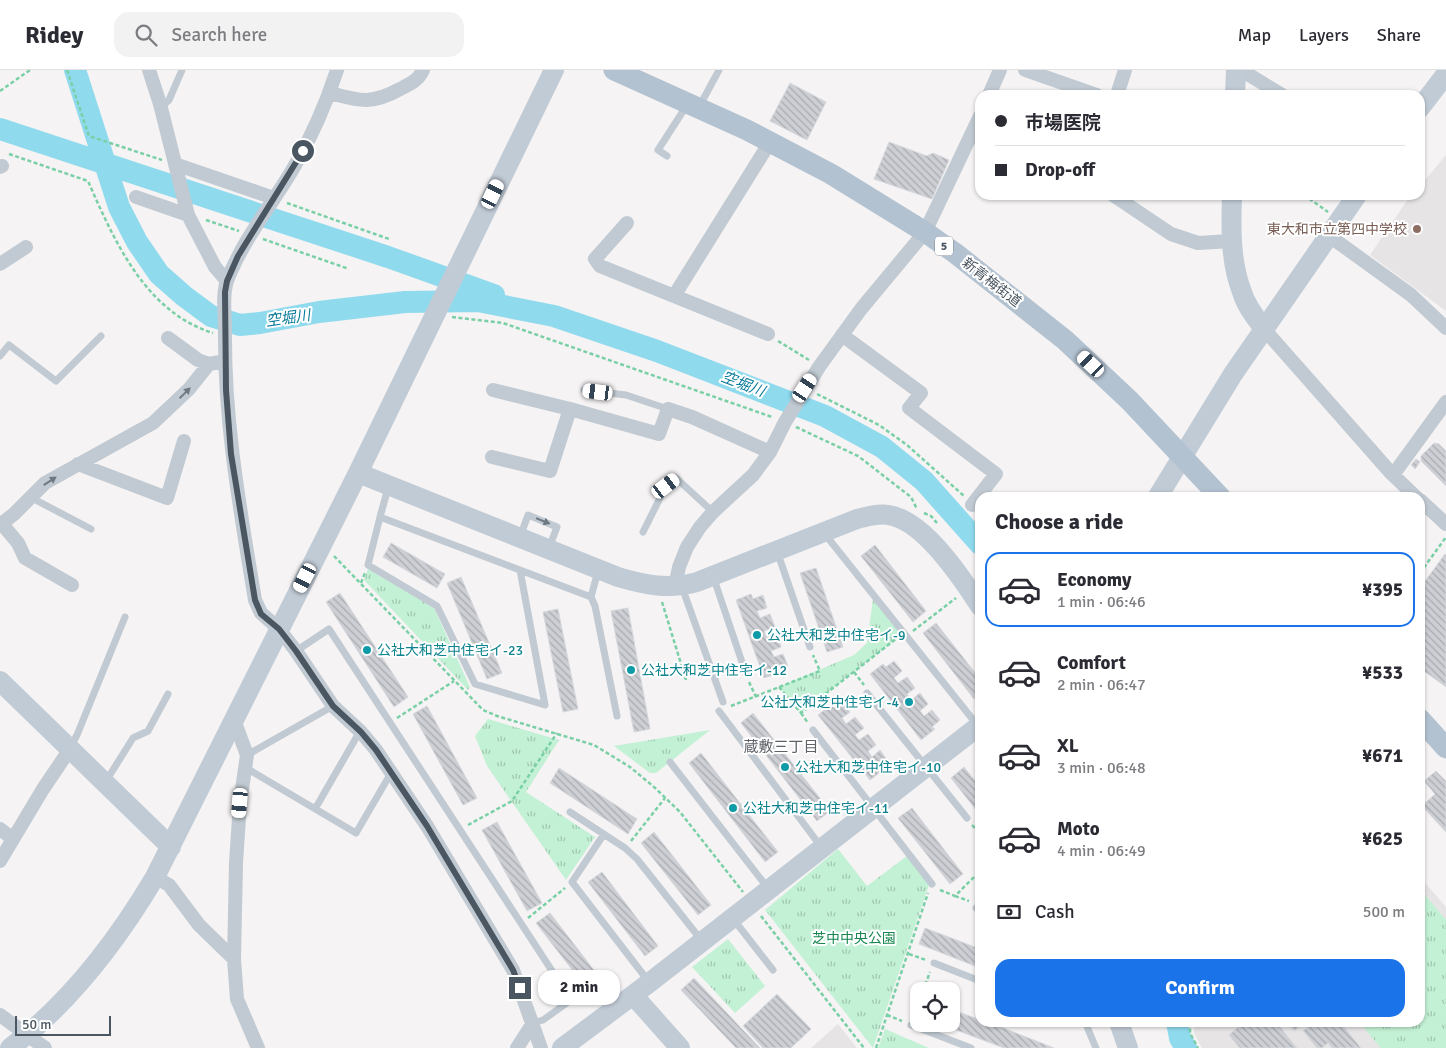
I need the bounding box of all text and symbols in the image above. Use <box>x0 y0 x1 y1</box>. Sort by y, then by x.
search box <box>114 12 464 57</box>
text: Ridey <box>25 20 84 50</box>
icon: search <box>132 21 160 49</box>
text: Search here <box>172 23 267 47</box>
text: Map <box>1238 24 1271 46</box>
text: Layers <box>1299 24 1349 46</box>
text: Share <box>1377 24 1421 46</box>
text: 市場医院 <box>1025 111 1101 135</box>
route start <box>292 140 314 162</box>
text: Drop-off <box>1025 158 1095 182</box>
car <box>479 177 506 211</box>
place label: 東大和市立第四中学校 <box>1267 221 1407 238</box>
marker: 東大和市立第四中学校 <box>1411 223 1423 235</box>
road number: 5 <box>935 237 953 256</box>
street label: 新青梅街道 <box>959 254 1025 311</box>
water label: 空堀川 <box>264 306 314 330</box>
car <box>1074 348 1107 380</box>
water label: 空堀川 <box>719 368 769 401</box>
car <box>790 371 819 405</box>
car <box>582 383 613 401</box>
one-way arrow <box>178 387 190 399</box>
car <box>649 471 682 501</box>
one-way arrow <box>43 476 56 486</box>
text: Choose a ride <box>995 508 1123 535</box>
one-way arrow <box>535 518 550 525</box>
car <box>291 561 318 595</box>
icon: car <box>997 567 1042 612</box>
text: Economy <box>1057 568 1131 592</box>
text: ¥395 <box>1362 578 1403 602</box>
text: 1 min · 06:46 <box>1057 592 1146 612</box>
place label: 公社大和芝中住宅イ-9 <box>767 627 905 644</box>
marker: 公社大和芝中住宅イ-9 <box>751 629 763 641</box>
place label: 公社大和芝中住宅イ-23 <box>377 642 523 659</box>
marker: 公社大和芝中住宅イ-23 <box>361 644 373 656</box>
icon: car <box>997 650 1042 695</box>
text: Comfort <box>1057 651 1126 675</box>
text: ¥533 <box>1362 661 1403 685</box>
place label: 公社大和芝中住宅イ-12 <box>641 662 787 679</box>
marker: 公社大和芝中住宅イ-12 <box>625 664 637 676</box>
text: 2 min · 06:47 <box>1057 675 1146 695</box>
place label: 公社大和芝中住宅イ-4 <box>761 694 899 711</box>
marker: 公社大和芝中住宅イ-4 <box>903 696 915 708</box>
icon: car <box>997 733 1042 778</box>
text: XL <box>1057 734 1079 758</box>
district label: 蔵敷三丁目 <box>743 738 819 756</box>
text: ¥671 <box>1362 744 1403 768</box>
text: 3 min · 06:48 <box>1057 758 1146 778</box>
place label: 公社大和芝中住宅イ-10 <box>795 759 941 776</box>
marker: 公社大和芝中住宅イ-10 <box>779 761 791 773</box>
car <box>231 787 248 819</box>
place label: 公社大和芝中住宅イ-11 <box>743 800 889 817</box>
marker: 公社大和芝中住宅イ-11 <box>727 802 739 814</box>
icon: car <box>997 816 1042 861</box>
text: Moto <box>1057 817 1100 841</box>
text: ¥625 <box>1362 827 1403 851</box>
text: 4 min · 06:49 <box>1057 841 1146 861</box>
icon: cash <box>995 898 1023 926</box>
text: Cash <box>1035 900 1075 924</box>
text: 500 m <box>1363 902 1405 922</box>
park label: 芝中中央公園 <box>812 930 896 947</box>
button: Confirm <box>995 959 1405 1017</box>
callout: 2 min <box>538 970 620 1006</box>
route end <box>509 977 531 999</box>
text: 2 min <box>560 977 598 997</box>
map controls <box>910 982 960 1032</box>
button: locate <box>910 982 960 1032</box>
scale bar <box>15 1013 111 1036</box>
text: 50 m <box>22 1016 51 1033</box>

